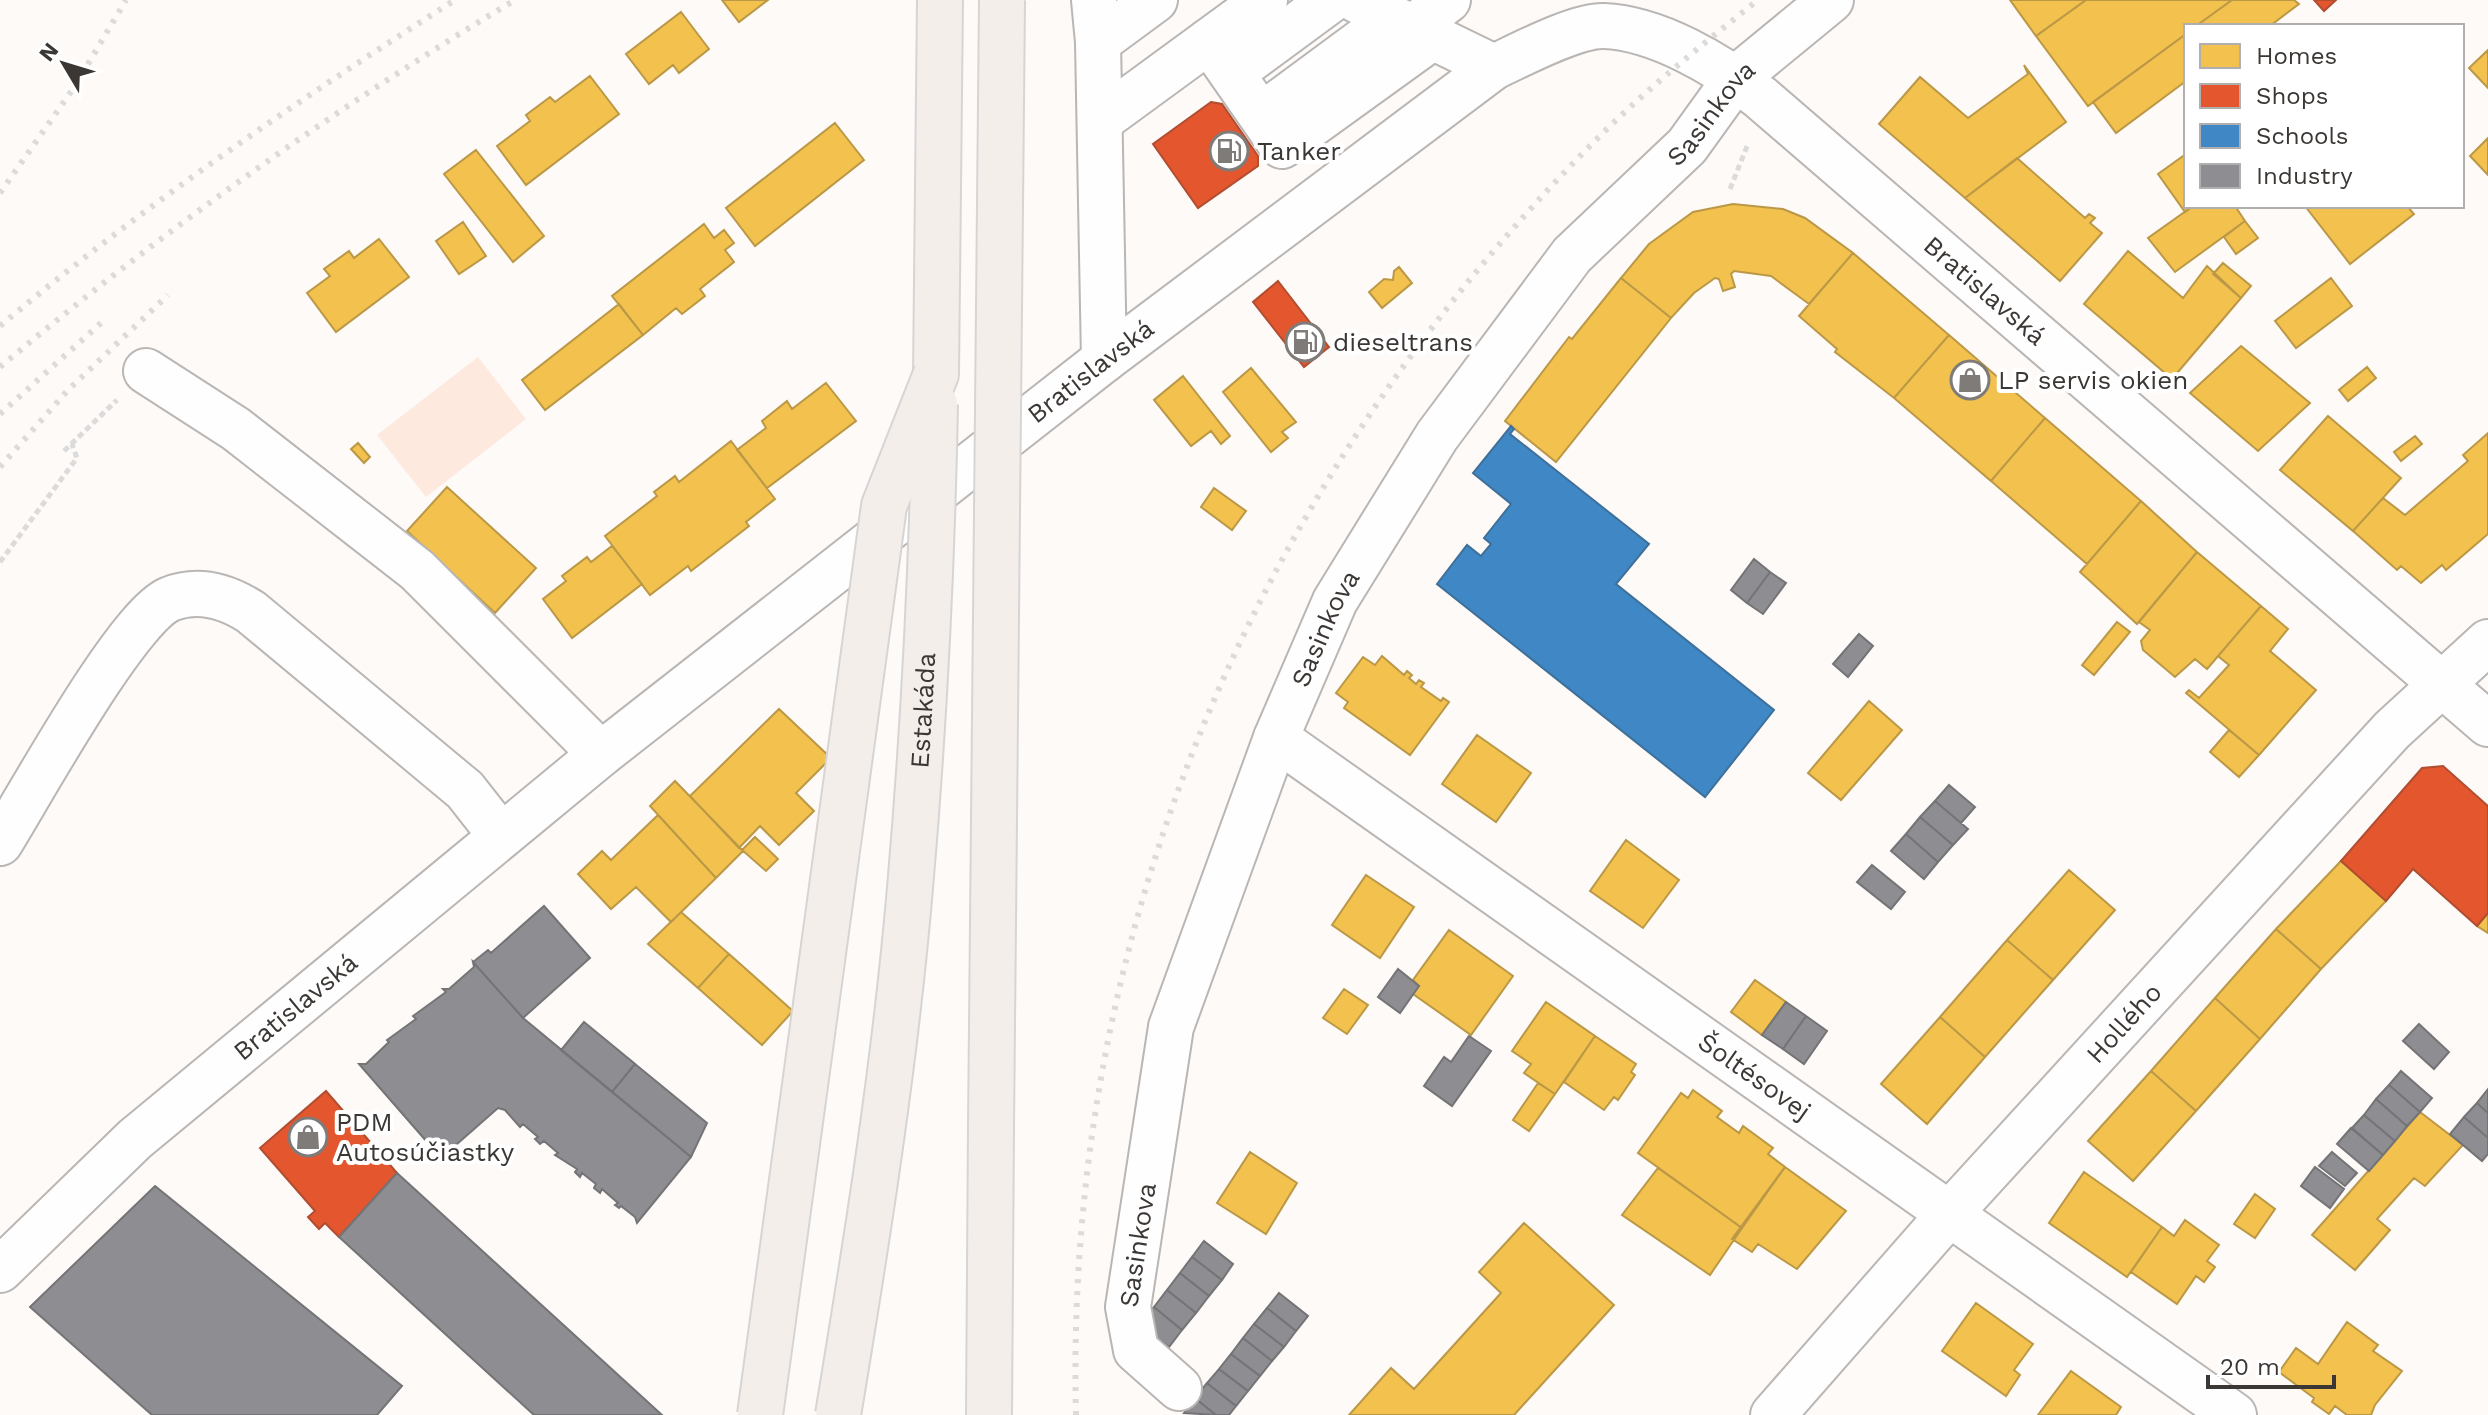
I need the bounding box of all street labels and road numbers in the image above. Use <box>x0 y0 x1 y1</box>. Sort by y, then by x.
street label: Sasinkova <box>1661 54 1761 172</box>
street label: Bratislavská <box>1918 230 2052 352</box>
street label: Bratislavská <box>1021 313 1160 429</box>
street label: Sasinkova <box>1285 564 1366 691</box>
street label: Estakáda <box>904 651 941 769</box>
street label: Bratislavská <box>227 947 363 1066</box>
street label: Hollého <box>2080 977 2168 1069</box>
street label: Šoltésovej <box>1693 1026 1816 1126</box>
street label: Sasinkova <box>1113 1180 1162 1309</box>

